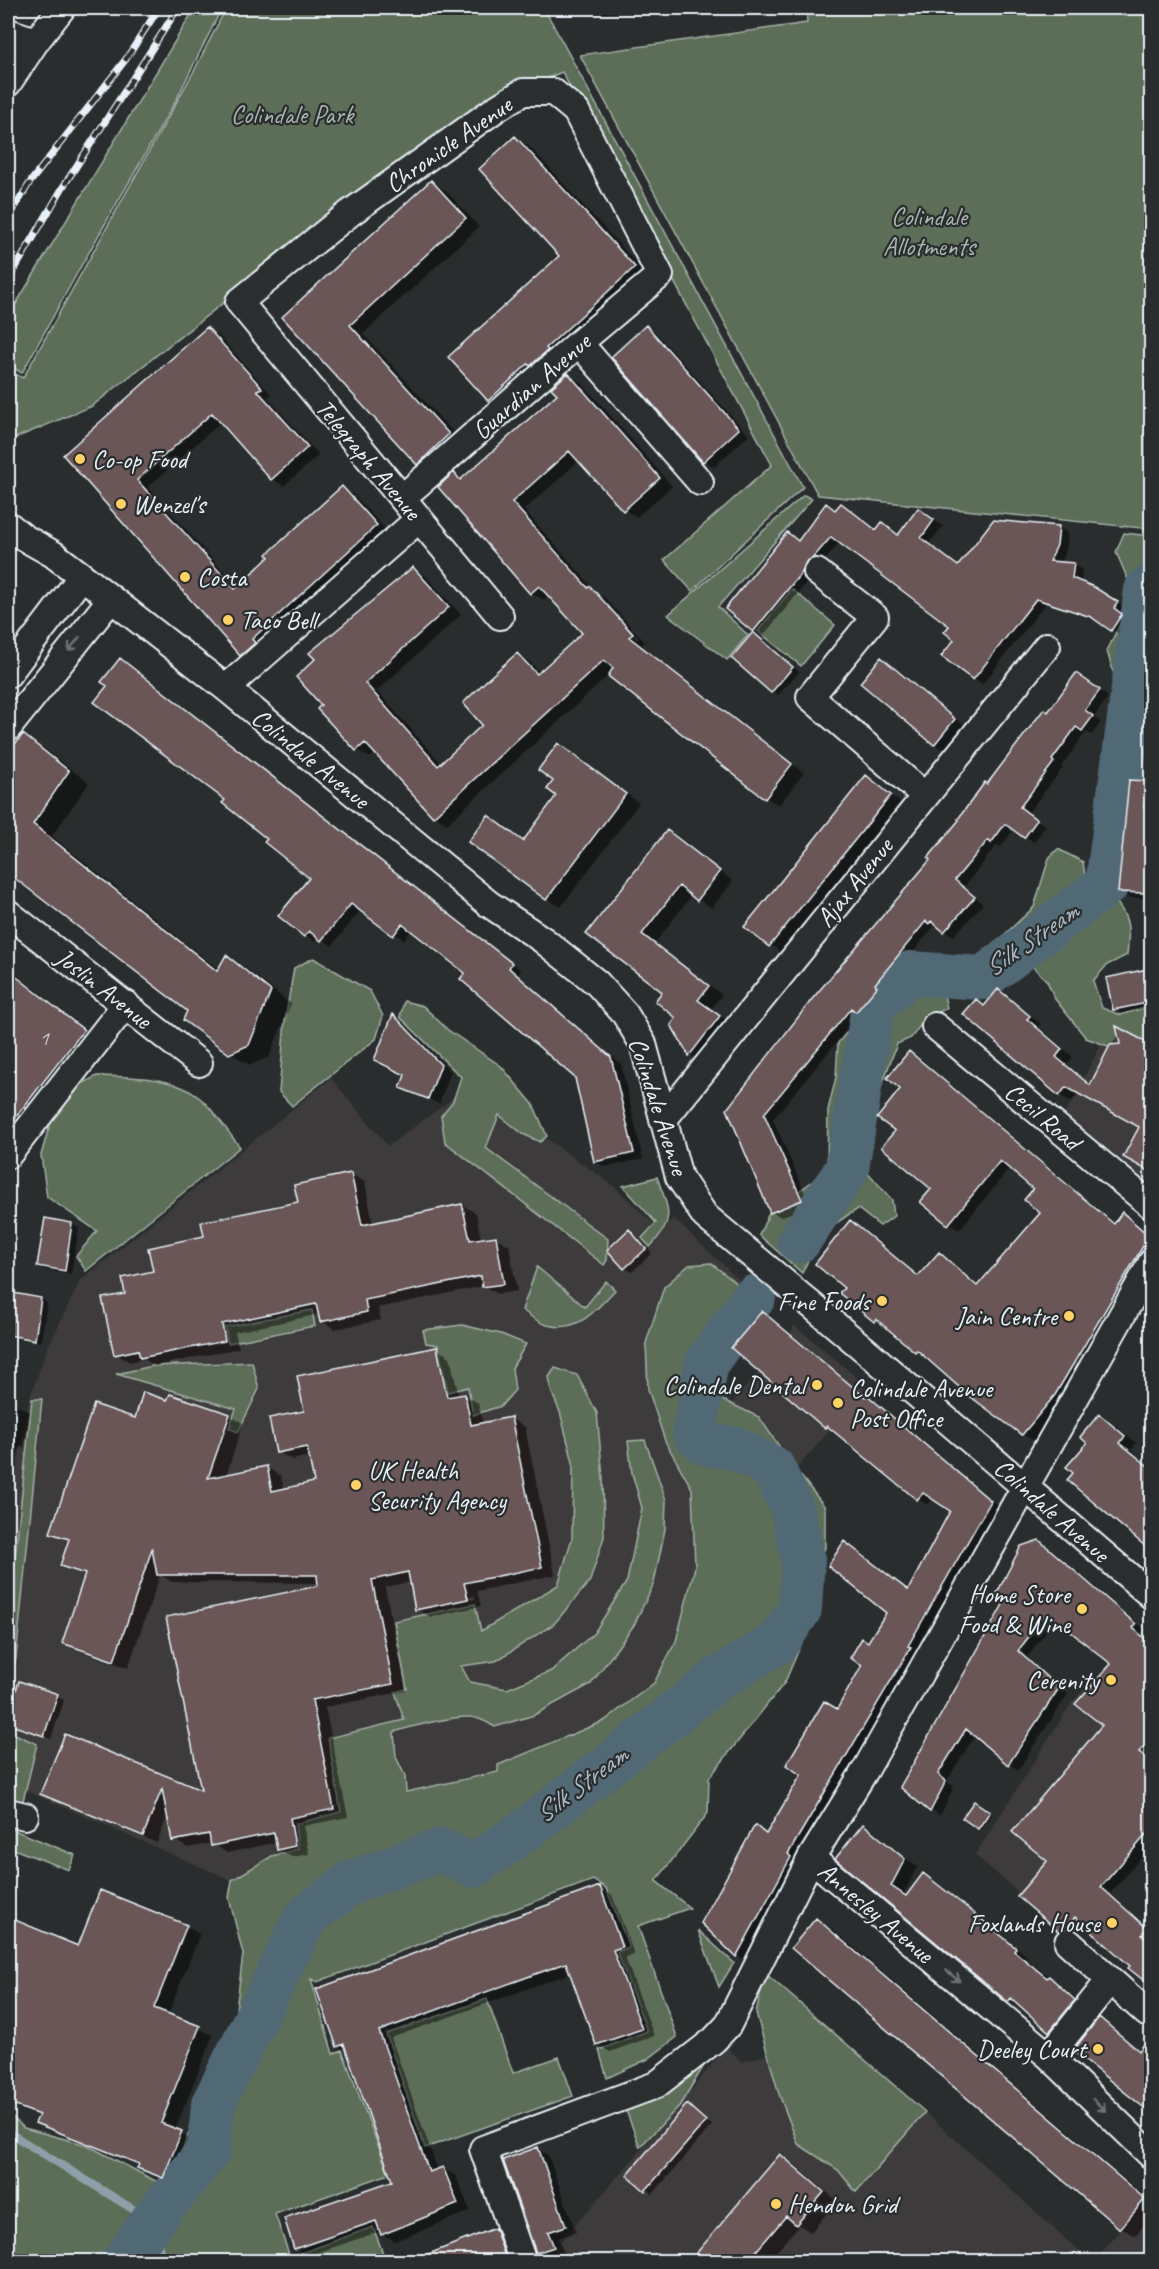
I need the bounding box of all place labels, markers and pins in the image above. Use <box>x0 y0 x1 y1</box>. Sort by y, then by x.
place label: Co-op Food <box>92 443 191 476</box>
marker: Co-op Food <box>73 452 87 466</box>
place label: Wenzel's <box>133 488 207 521</box>
marker: Wenzel's <box>114 497 128 511</box>
place label: Costa <box>197 561 248 594</box>
marker: Costa <box>178 570 192 584</box>
place label: Taco Bell <box>240 604 321 637</box>
marker: Taco Bell <box>221 613 235 627</box>
place label: Fine Foods <box>778 1285 872 1318</box>
marker: Fine Foods <box>875 1294 889 1308</box>
place label: Jain Centre <box>954 1300 1060 1333</box>
marker: Jain Centre <box>1062 1309 1076 1323</box>
place label: Colindale Dental <box>664 1369 810 1402</box>
place label: Colindale Avenue Post Office <box>850 1372 995 1435</box>
marker: Colindale Dental <box>810 1378 824 1392</box>
marker: Colindale Avenue Post Office <box>831 1396 845 1410</box>
place label: UK Health Security Agency <box>368 1454 508 1517</box>
marker: UK Health Security Agency <box>349 1478 363 1492</box>
place label: Home Store Food & Wine <box>958 1578 1073 1641</box>
marker: Home Store Food & Wine <box>1075 1602 1089 1616</box>
place label: Cerenity <box>1026 1664 1101 1697</box>
marker: Cerenity <box>1104 1673 1118 1687</box>
place label: Foxlands House <box>968 1907 1102 1940</box>
marker: Foxlands House <box>1105 1916 1119 1930</box>
place label: Deeley Court <box>977 2033 1088 2066</box>
marker: Deeley Court <box>1091 2042 1105 2056</box>
place label: Hendon Grid <box>788 2188 901 2221</box>
marker: Hendon Grid <box>769 2197 783 2211</box>

